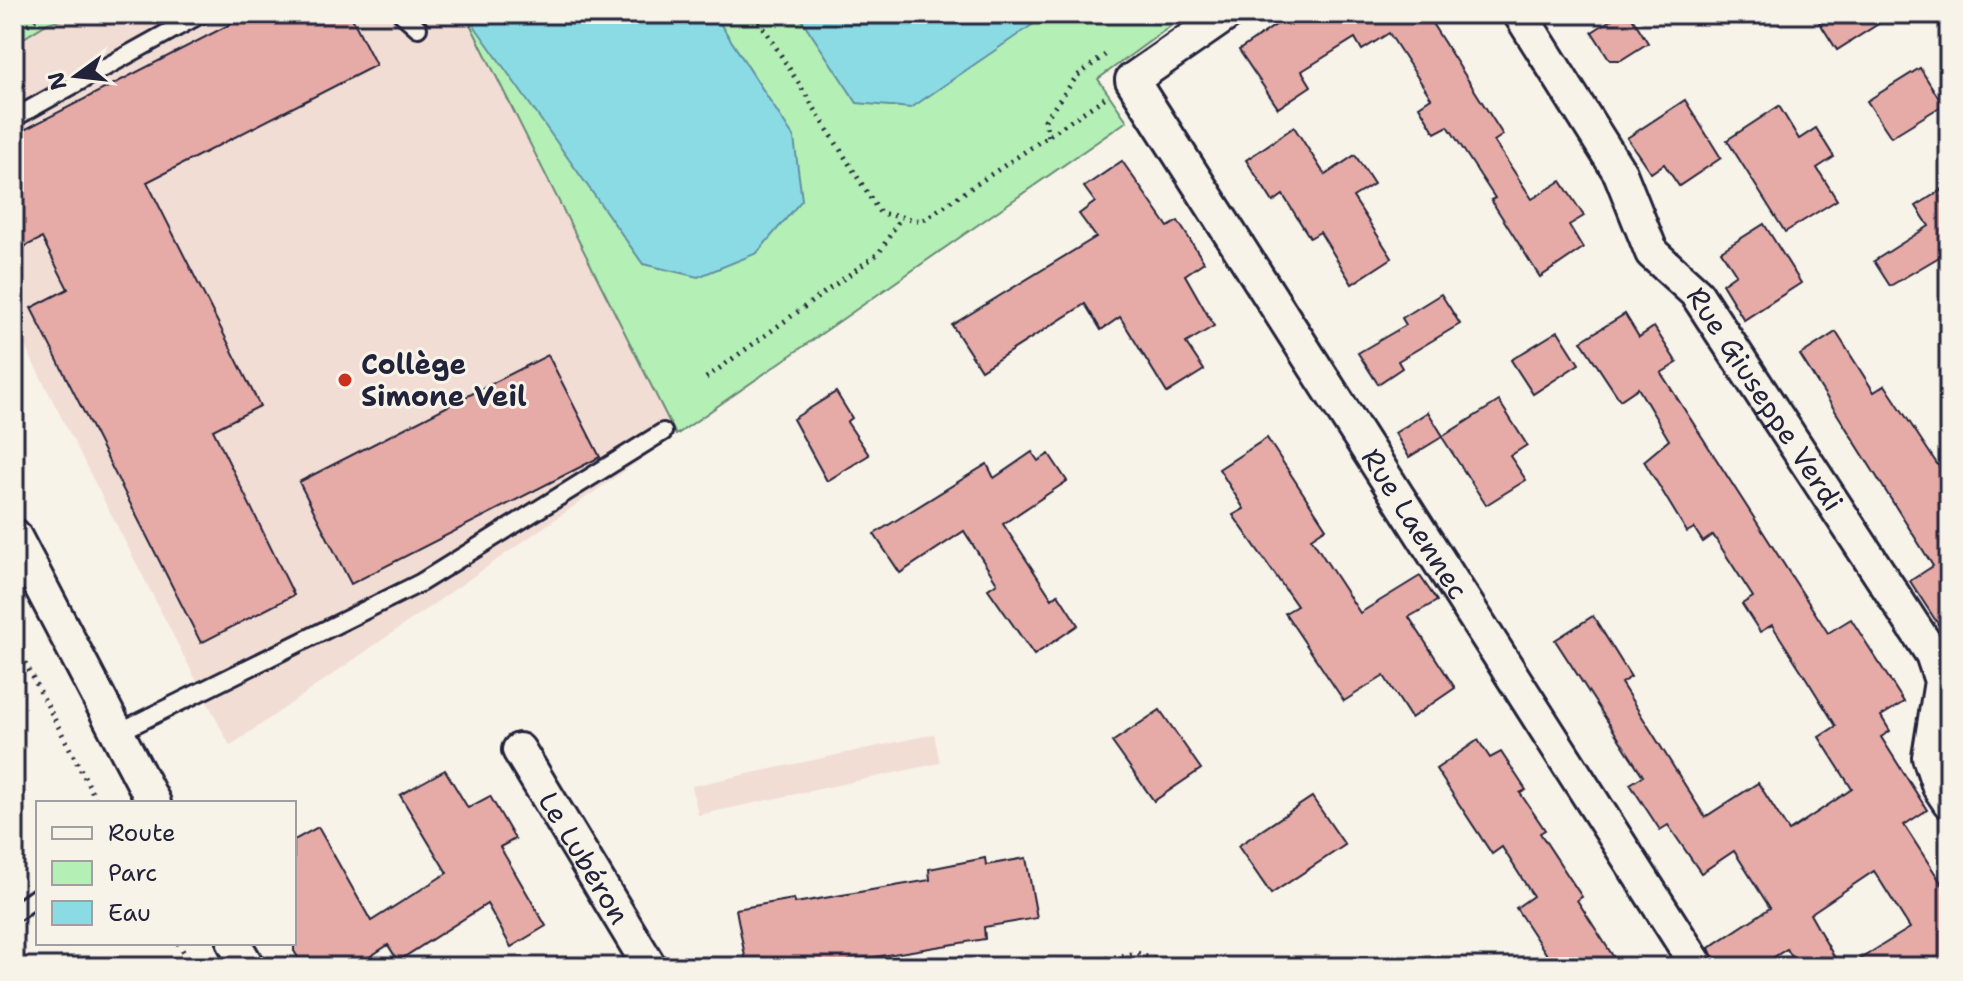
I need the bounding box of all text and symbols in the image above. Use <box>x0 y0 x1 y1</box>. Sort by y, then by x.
north arrow <box>36 36 116 116</box>
text: N <box>41 69 73 93</box>
street label: Rue Giuseppe Verdi <box>1678 279 1852 518</box>
place label: Collège Simone Veil <box>361 345 527 415</box>
marker: Collège Simone Veil <box>336 371 354 389</box>
street label: Rue Laennec <box>1353 441 1477 606</box>
street label: Le Lubéron <box>530 785 639 931</box>
legend <box>36 801 296 945</box>
text: Route <box>108 817 176 849</box>
text: Parc <box>108 857 157 889</box>
text: Eau <box>108 897 151 929</box>

